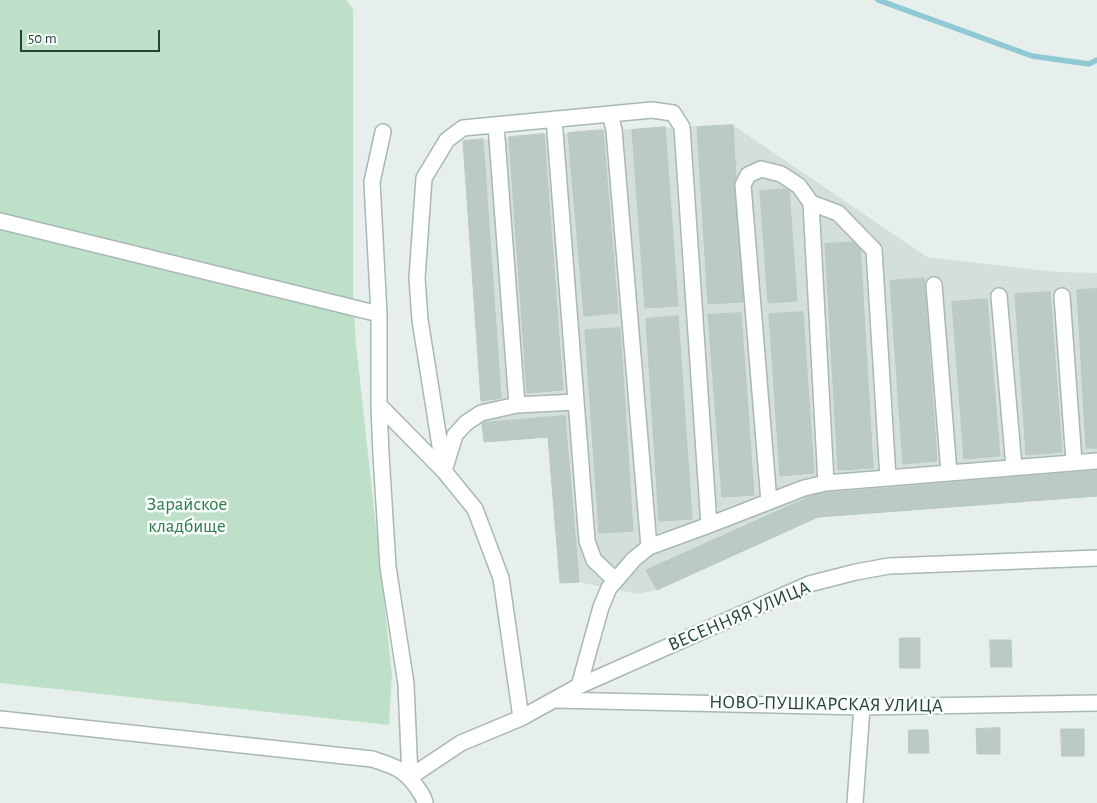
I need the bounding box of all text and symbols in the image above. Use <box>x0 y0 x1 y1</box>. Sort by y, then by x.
scale bar <box>22 20 162 52</box>
text: 50 m <box>28 31 57 46</box>
park label: Зарайское кладбище <box>147 493 227 537</box>
street label: ВЕСЕННЯЯ УЛИЦА <box>665 576 813 656</box>
street label: НОВО-ПУШКАРСКАЯ УЛИЦА <box>709 691 943 717</box>

